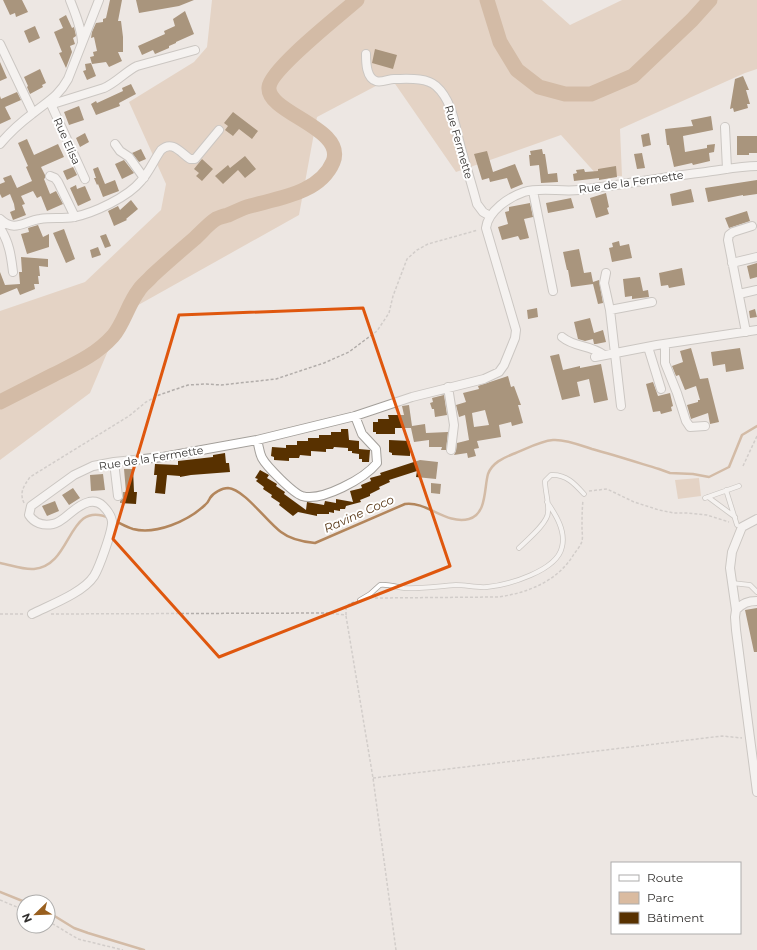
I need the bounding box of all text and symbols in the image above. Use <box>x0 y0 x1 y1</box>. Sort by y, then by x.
street label: Rue Fermette <box>442 103 476 181</box>
street label: Rue Elisa <box>50 115 84 167</box>
street label: Rue de la Fermette <box>578 168 685 196</box>
street label: Rue de la Fermette <box>98 443 205 473</box>
water label: Ravine Coco <box>321 491 397 536</box>
legend <box>611 862 741 934</box>
text: Route <box>647 870 683 885</box>
text: Parc <box>647 890 674 905</box>
north arrow <box>16 894 56 934</box>
text: Bâtiment <box>647 910 704 925</box>
text: N <box>19 911 35 925</box>

